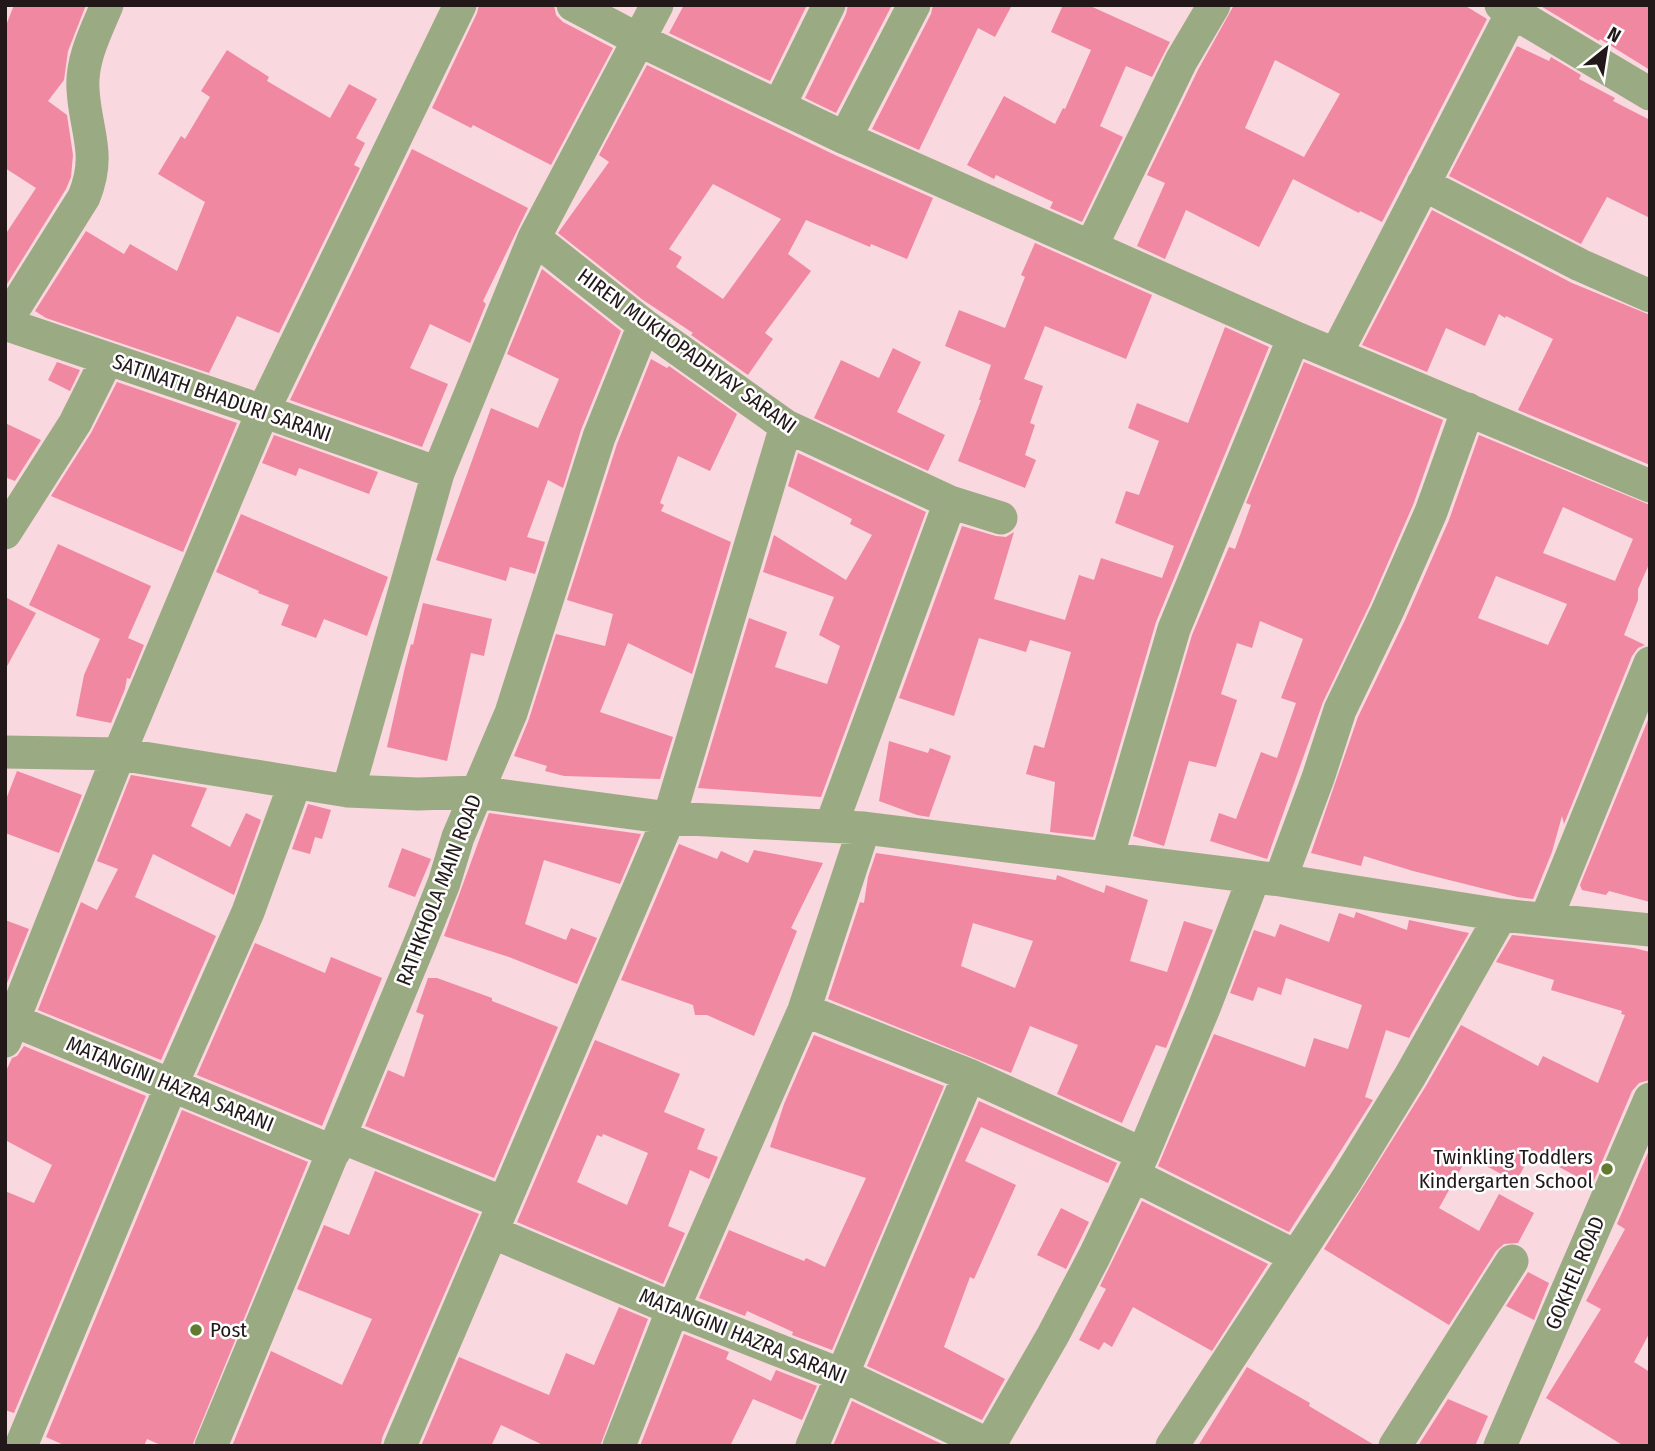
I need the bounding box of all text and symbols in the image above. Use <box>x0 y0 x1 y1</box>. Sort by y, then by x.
north arrow <box>1571 14 1641 84</box>
text: N <box>1604 22 1625 48</box>
street label: HIREN MUKHOPADHYAY SARANI <box>573 263 801 439</box>
street label: SATINATH BHADURI SARANI <box>109 348 335 448</box>
street label: RATHKHOLA MAIN ROAD <box>391 791 487 989</box>
street label: MATANGINI HAZRA SARANI <box>63 1030 277 1138</box>
place label: Twinkling Toddlers Kindergarten School <box>1419 1144 1593 1194</box>
marker: Twinkling Toddlers Kindergarten School <box>1599 1161 1615 1177</box>
street label: GOKHEL ROAD <box>1539 1212 1611 1334</box>
street label: MATANGINI HAZRA SARANI <box>636 1282 850 1390</box>
place label: Post <box>210 1317 247 1343</box>
marker: Post <box>188 1322 204 1338</box>

